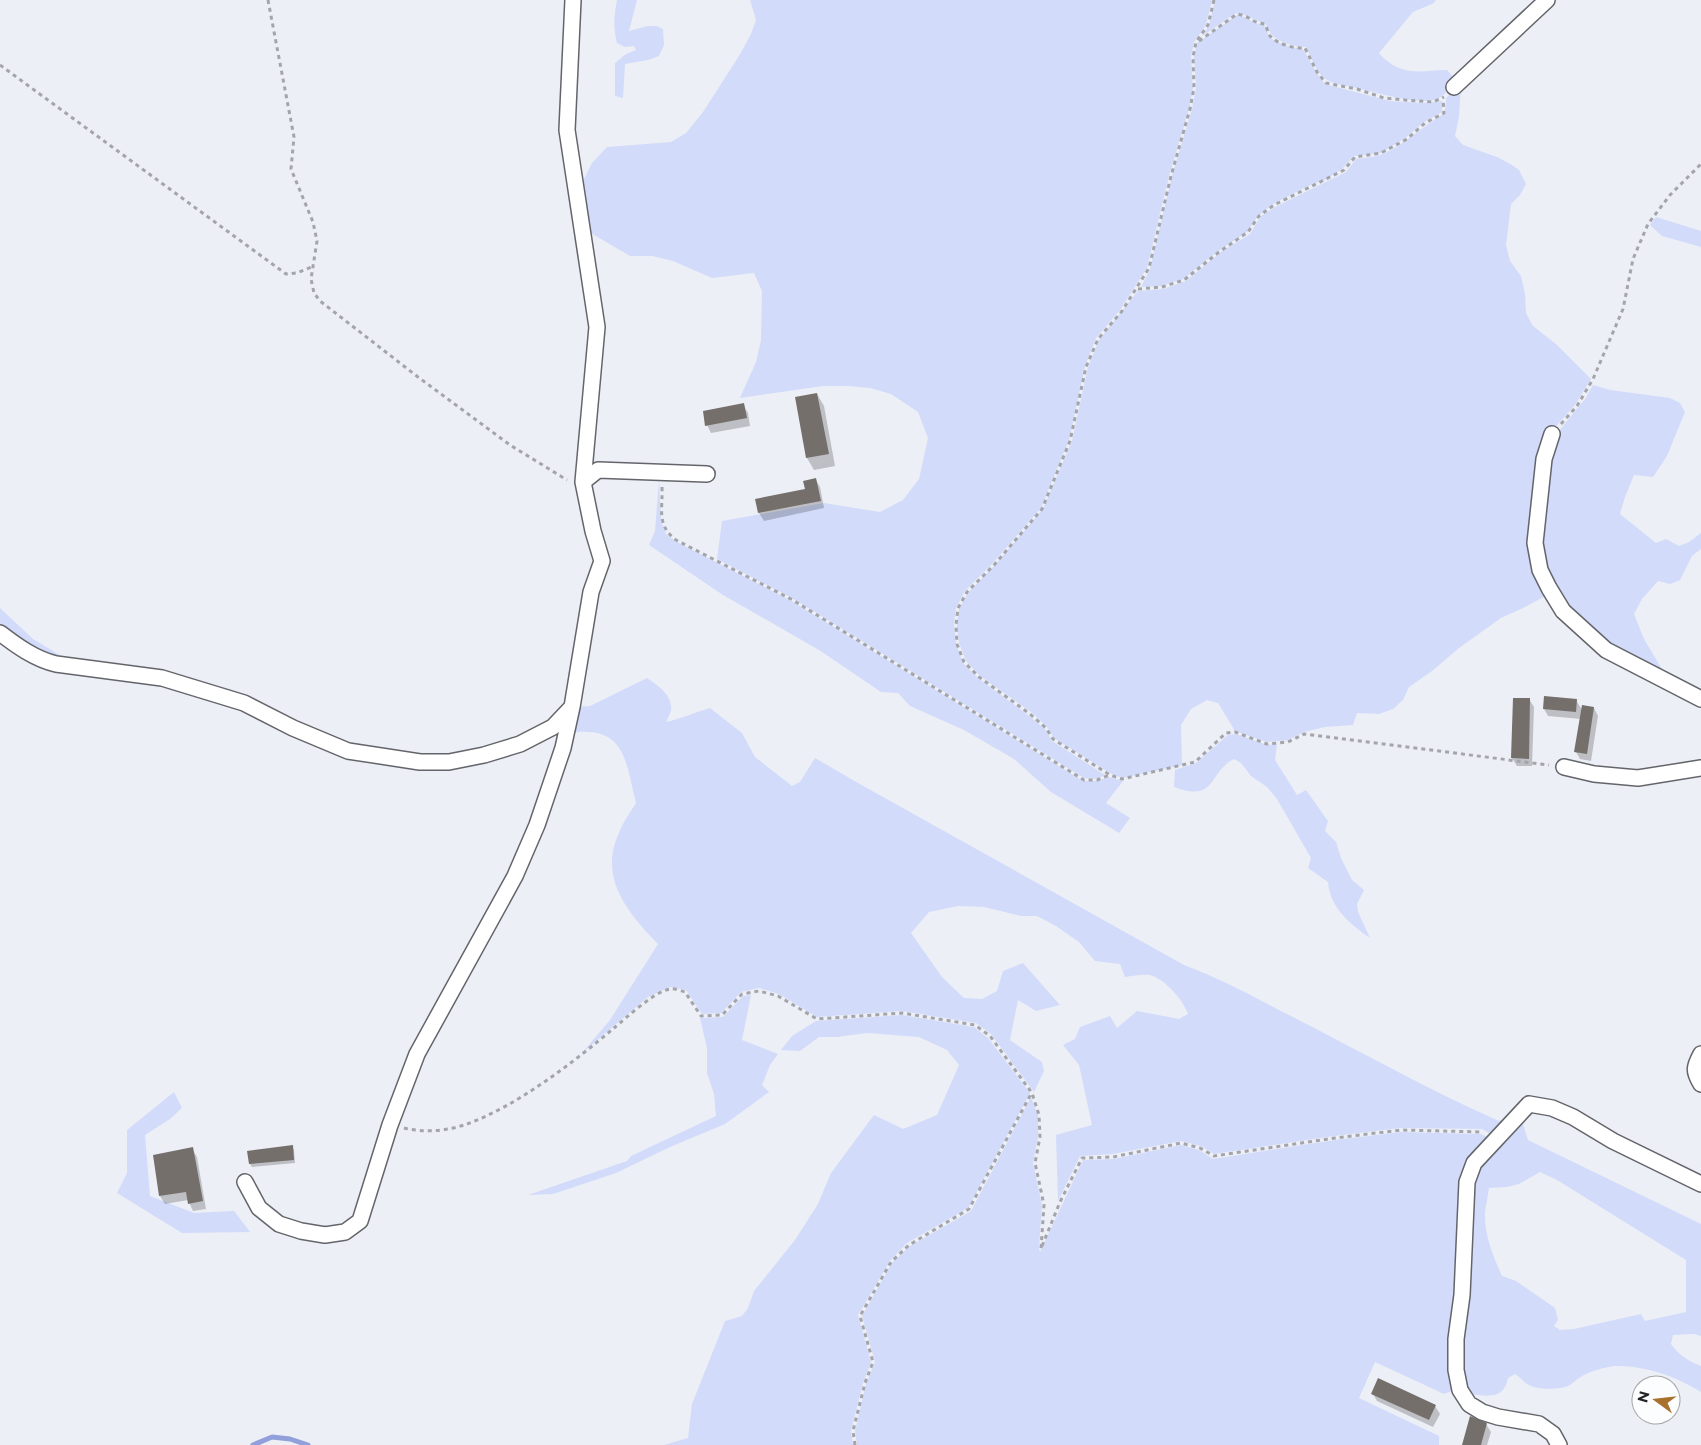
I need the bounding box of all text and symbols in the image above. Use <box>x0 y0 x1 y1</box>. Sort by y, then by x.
north arrow <box>1631 1375 1681 1425</box>
text: N <box>1633 1389 1654 1404</box>

